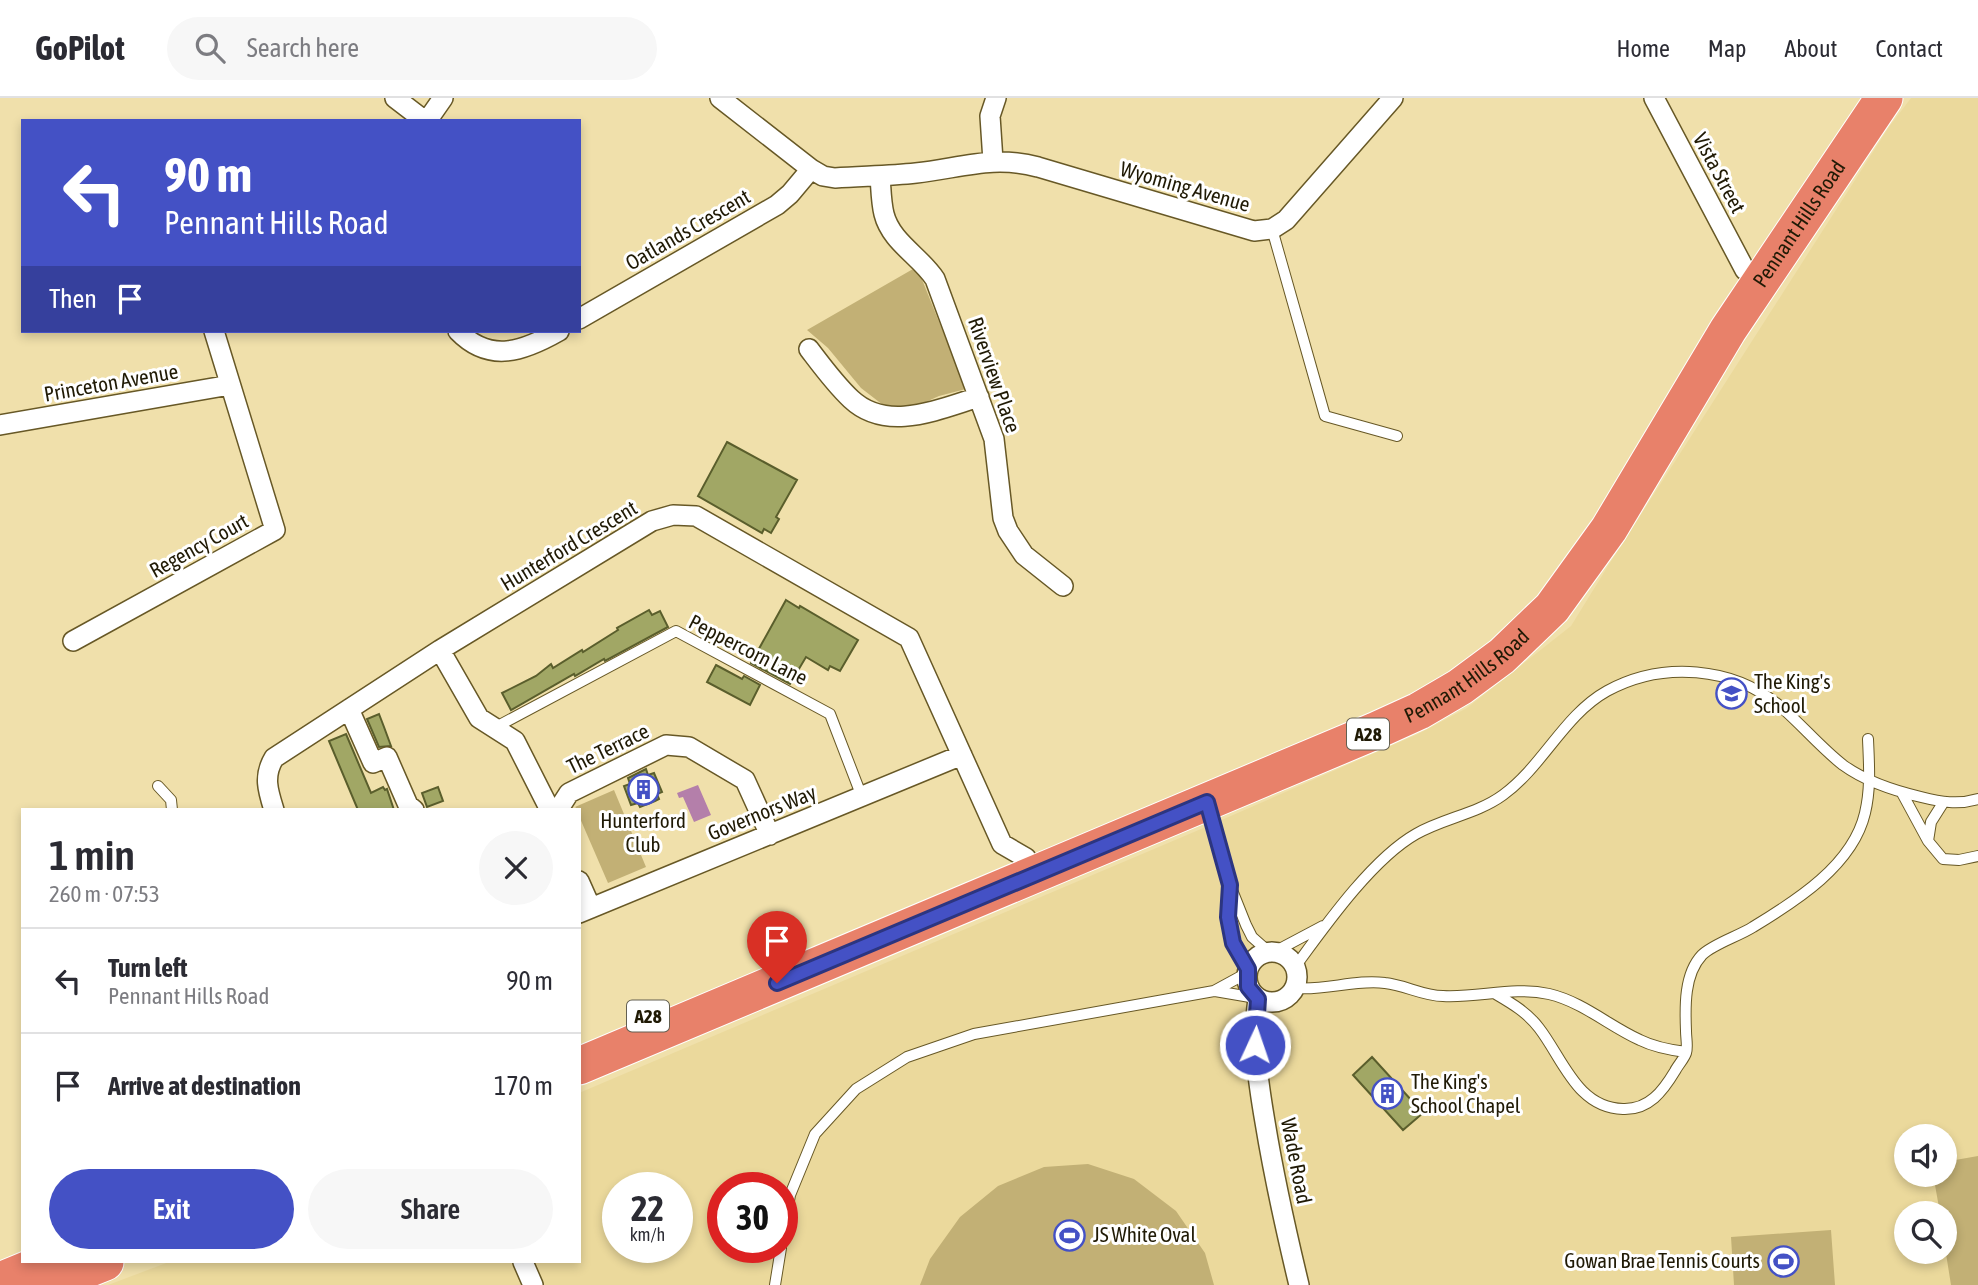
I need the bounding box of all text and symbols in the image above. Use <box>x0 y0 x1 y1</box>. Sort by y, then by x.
search box <box>167 17 657 80</box>
text: GoPilot <box>35 29 125 67</box>
icon: search <box>191 29 229 67</box>
text: Search here <box>247 33 359 63</box>
text: Home <box>1616 35 1670 62</box>
text: Map <box>1708 35 1746 62</box>
text: About <box>1784 35 1837 62</box>
text: Contact <box>1875 35 1943 62</box>
street label: Vista Street <box>1689 128 1751 217</box>
text: 90 m <box>164 146 252 202</box>
icon: left <box>49 147 140 238</box>
street label: Wyoming Avenue <box>1118 156 1253 216</box>
street label: Pennant Hills Road <box>1747 156 1850 291</box>
street label: Oatlands Crescent <box>621 184 754 275</box>
text: Pennant Hills Road <box>164 204 389 241</box>
icon: arrive <box>111 280 149 318</box>
text: Then <box>49 284 97 314</box>
street label: Riverview Place <box>964 314 1026 436</box>
street label: Princeton Avenue <box>42 358 180 406</box>
street label: Hunterford Crescent <box>496 495 641 595</box>
street label: Regency Court <box>145 508 252 582</box>
street label: Peppercorn Lane <box>685 609 812 689</box>
street label: Pennant Hills Road <box>1400 624 1534 727</box>
place label: The King's School <box>1754 669 1831 717</box>
school or university icon: The King's School <box>1714 677 1748 711</box>
street label: The Terrace <box>563 718 652 778</box>
road number: A28 <box>1347 719 1389 750</box>
building icon: Hunterford Club <box>626 772 660 806</box>
street label: Governors Way <box>704 779 820 845</box>
place label: Hunterford Club <box>600 808 686 856</box>
text: 1 min <box>49 831 135 879</box>
button: close <box>479 831 553 905</box>
text: 260 m · 07:53 <box>49 881 160 907</box>
pin <box>747 911 807 983</box>
icon: arrive <box>758 922 796 960</box>
text: Turn left <box>108 953 188 983</box>
icon: left <box>49 962 87 1000</box>
text: 90 m <box>506 966 553 996</box>
text: Pennant Hills Road <box>108 983 269 1009</box>
road number: A28 <box>627 1000 669 1032</box>
position arrow <box>1218 1008 1292 1082</box>
icon: arrive <box>49 1067 87 1105</box>
place label: The King's School Chapel <box>1411 1069 1521 1117</box>
text: Arrive at destination <box>108 1071 301 1101</box>
text: 170 m <box>494 1071 553 1101</box>
building icon: The King's School Chapel <box>1371 1077 1405 1111</box>
street label: Wade Road <box>1277 1116 1317 1206</box>
map controls <box>1894 1124 1957 1264</box>
button: sound <box>1894 1124 1957 1187</box>
button: Exit <box>49 1169 294 1249</box>
button: Share <box>308 1169 553 1249</box>
speed limit sign: 30 <box>707 1172 798 1263</box>
text: 22 <box>631 1188 664 1228</box>
button: search <box>1894 1201 1957 1264</box>
sports icon: JS White Oval <box>1053 1218 1087 1252</box>
place label: JS White Oval <box>1093 1222 1196 1246</box>
text: km/h <box>630 1224 665 1245</box>
sports icon: Gowan Brae Tennis Courts <box>1766 1244 1800 1278</box>
place label: Gowan Brae Tennis Courts <box>1564 1248 1760 1272</box>

